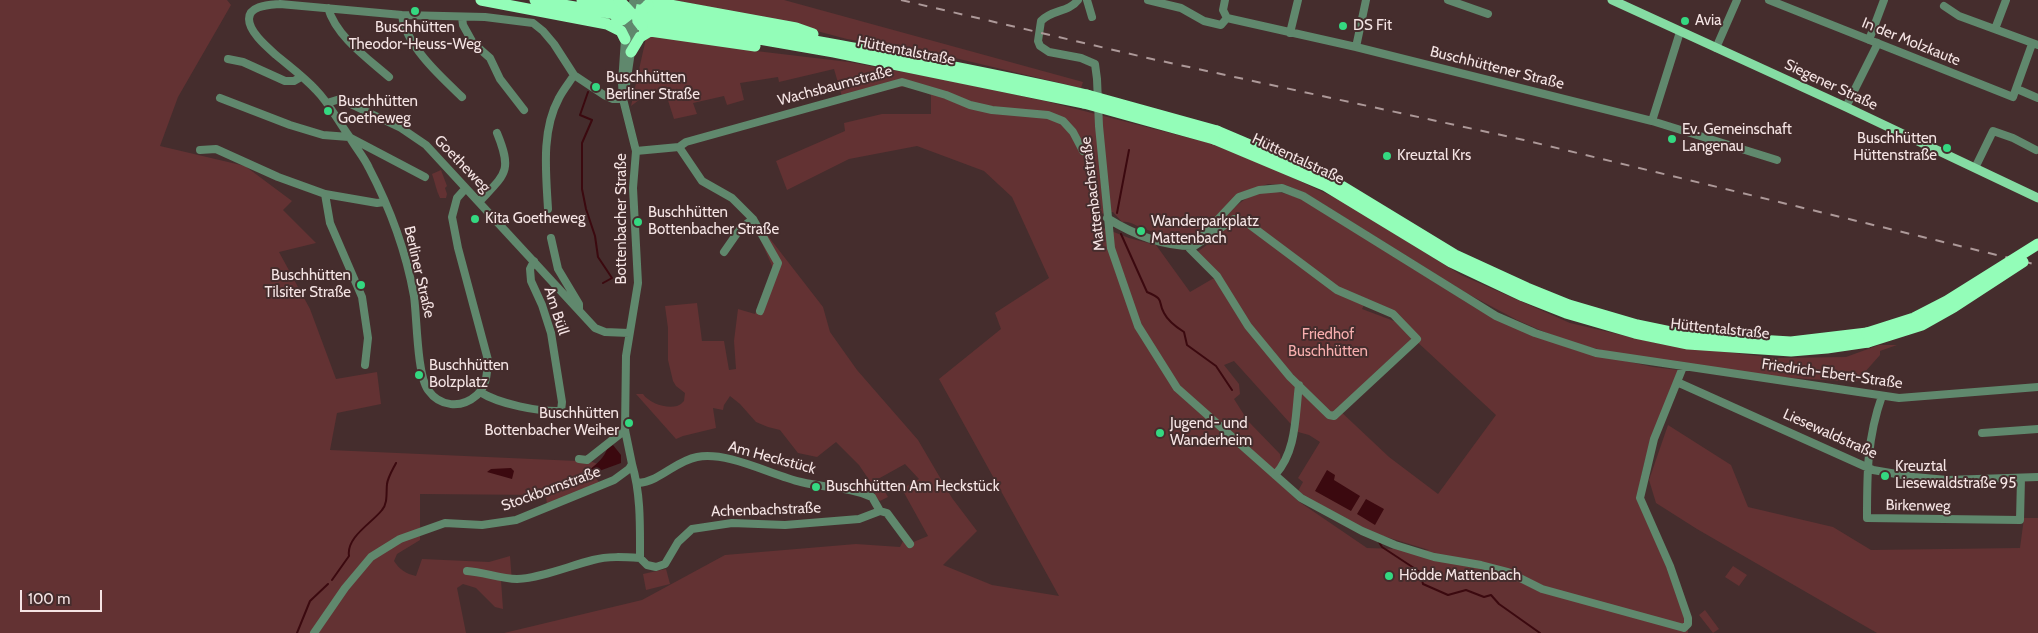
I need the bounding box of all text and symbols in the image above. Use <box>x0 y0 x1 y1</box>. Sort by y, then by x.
marker: Buschhütten Theodor-Heuss-Weg <box>409 5 421 17</box>
place label: Avia <box>1695 12 1721 30</box>
street label: In der Molzkaute <box>1859 14 1963 70</box>
marker: Avia <box>1679 15 1691 27</box>
place label: DS Fit <box>1353 17 1392 35</box>
place label: Buschhütten Theodor-Heuss-Weg <box>349 19 481 54</box>
marker: DS Fit <box>1337 20 1349 32</box>
street label: Hüttentalstraße <box>855 33 957 69</box>
street label: Buschhüttener Straße <box>1428 43 1566 93</box>
street label: Siegener Straße <box>1782 56 1880 114</box>
street label: Wachsbaumstraße <box>776 62 894 110</box>
place label: Buschhütten Berliner Straße <box>606 69 700 104</box>
marker: Buschhütten Berliner Straße <box>590 81 602 93</box>
place label: Buschhütten Goetheweg <box>338 93 418 128</box>
marker: Buschhütten Goetheweg <box>322 105 334 117</box>
place label: Ev. Gemeinschaft Langenau <box>1682 121 1792 156</box>
street label: Hüttentalstraße <box>1249 130 1347 188</box>
place label: Buschhütten Hüttenstraße <box>1853 130 1937 165</box>
street label: Goetheweg <box>430 132 494 196</box>
marker: Ev. Gemeinschaft Langenau <box>1666 133 1678 145</box>
street label: Mattenbachstraße <box>1077 136 1109 252</box>
marker: Buschhütten Hüttenstraße <box>1941 142 1953 154</box>
place label: Kreuztal Krs <box>1397 147 1471 165</box>
marker: Kreuztal Krs <box>1381 150 1393 162</box>
street label: Bottenbacher Straße <box>613 153 631 285</box>
place label: Buschhütten Bottenbacher Straße <box>648 204 779 239</box>
place label: Kita Goetheweg <box>485 210 585 228</box>
marker: Kita Goetheweg <box>469 213 481 225</box>
place label: Wanderparkplatz Mattenbach <box>1151 213 1259 248</box>
marker: Buschhütten Bottenbacher Straße <box>632 216 644 228</box>
street label: Berliner Straße <box>400 224 438 320</box>
marker: Wanderparkplatz Mattenbach <box>1135 225 1147 237</box>
place label: Buschhütten Tilsiter Straße <box>265 267 351 302</box>
marker: Buschhütten Tilsiter Straße <box>355 279 367 291</box>
street label: Am Büll <box>540 285 572 337</box>
street label: Hüttentalstraße <box>1670 315 1770 343</box>
park label: Friedhof Buschhütten <box>1288 326 1368 361</box>
street label: Friedrich-Ebert-Straße <box>1760 355 1904 393</box>
place label: Buschhütten Bolzplatz <box>429 357 509 392</box>
marker: Buschhütten Bolzplatz <box>413 369 425 381</box>
place label: Buschhütten Bottenbacher Weiher <box>485 405 619 440</box>
street label: Liesewaldstraße <box>1780 405 1880 463</box>
place label: Jugend- und Wanderheim <box>1170 415 1252 450</box>
marker: Buschhütten Bottenbacher Weiher <box>623 417 635 429</box>
marker: Jugend- und Wanderheim <box>1154 427 1166 439</box>
street label: Am Heckstück <box>726 438 818 478</box>
place label: Kreuztal Liesewaldstraße 95 <box>1895 458 2016 493</box>
street label: Stockbornstraße <box>499 463 603 515</box>
marker: Kreuztal Liesewaldstraße 95 <box>1879 470 1891 482</box>
place label: Buschhütten Am Heckstück <box>826 478 999 496</box>
marker: Buschhütten Am Heckstück <box>810 481 822 493</box>
street label: Birkenweg <box>1885 496 1951 516</box>
street label: Achenbachstraße <box>711 499 821 521</box>
place label: Hödde Mattenbach <box>1399 567 1521 585</box>
marker: Hödde Mattenbach <box>1383 570 1395 582</box>
scale bar <box>22 580 105 612</box>
text: 100 m <box>28 590 70 608</box>

